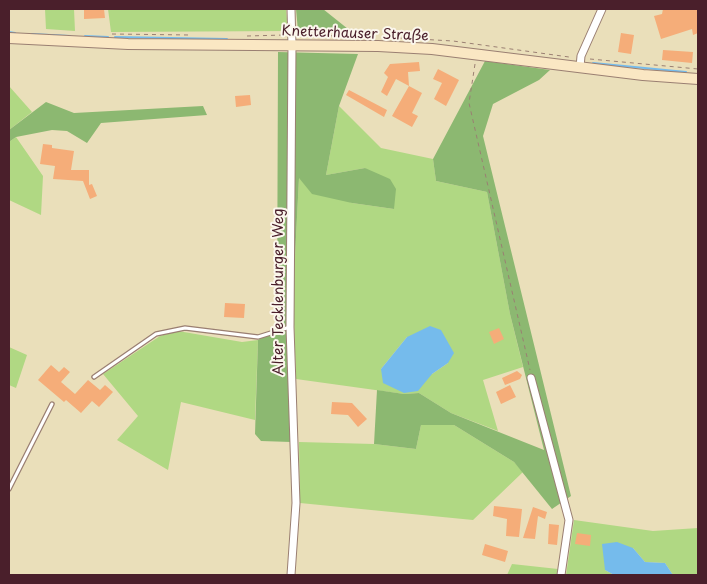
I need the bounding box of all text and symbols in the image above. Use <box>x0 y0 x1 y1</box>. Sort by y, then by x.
street label: Knetterhauser Straße <box>281 23 429 45</box>
street label: Alter Tecklenburger Weg <box>271 208 287 376</box>

